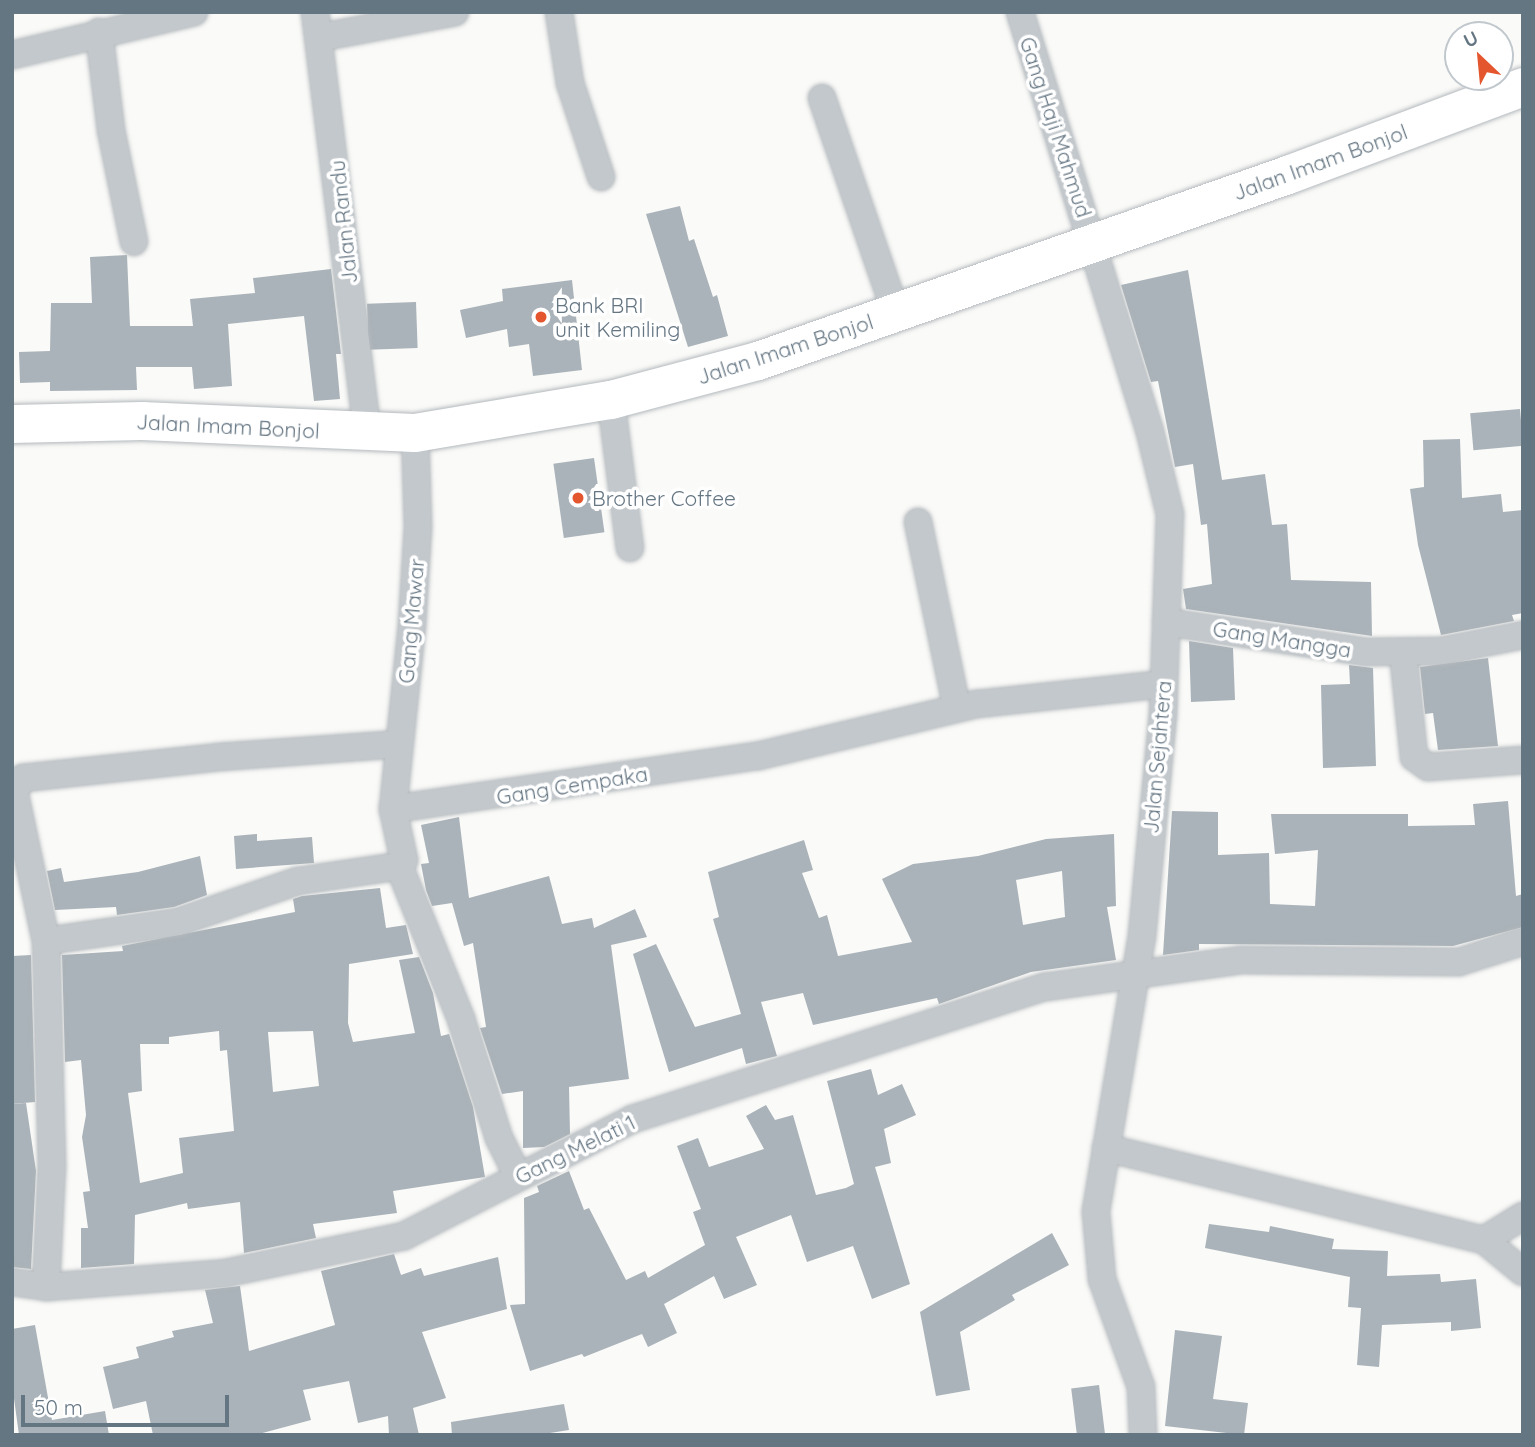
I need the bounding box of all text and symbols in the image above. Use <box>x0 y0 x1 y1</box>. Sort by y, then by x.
north arrow <box>1444 21 1514 91</box>
text: U <box>1459 25 1482 53</box>
street label: Gang Haji Mahmud <box>1015 34 1097 220</box>
street label: Jalan Imam Bonjol <box>1229 119 1411 205</box>
street label: Jalan Randu <box>324 159 362 285</box>
place label: Bank BRI unit Kemiling <box>555 292 680 342</box>
marker: Bank BRI unit Kemiling <box>533 309 549 325</box>
street label: Jalan Imam Bonjol <box>694 309 876 389</box>
street label: Jalan Imam Bonjol <box>136 409 320 443</box>
place label: Brother Coffee <box>592 485 736 511</box>
marker: Brother Coffee <box>570 490 586 506</box>
street label: Gang Mawar <box>393 558 429 684</box>
street label: Gang Mangga <box>1211 616 1353 662</box>
street label: Jalan Sejahtera <box>1138 679 1176 835</box>
street label: Gang Cempaka <box>495 761 649 809</box>
street label: Gang Melati 1 <box>511 1109 639 1189</box>
scale bar <box>24 1380 233 1424</box>
text: 50 m <box>34 1394 83 1420</box>

